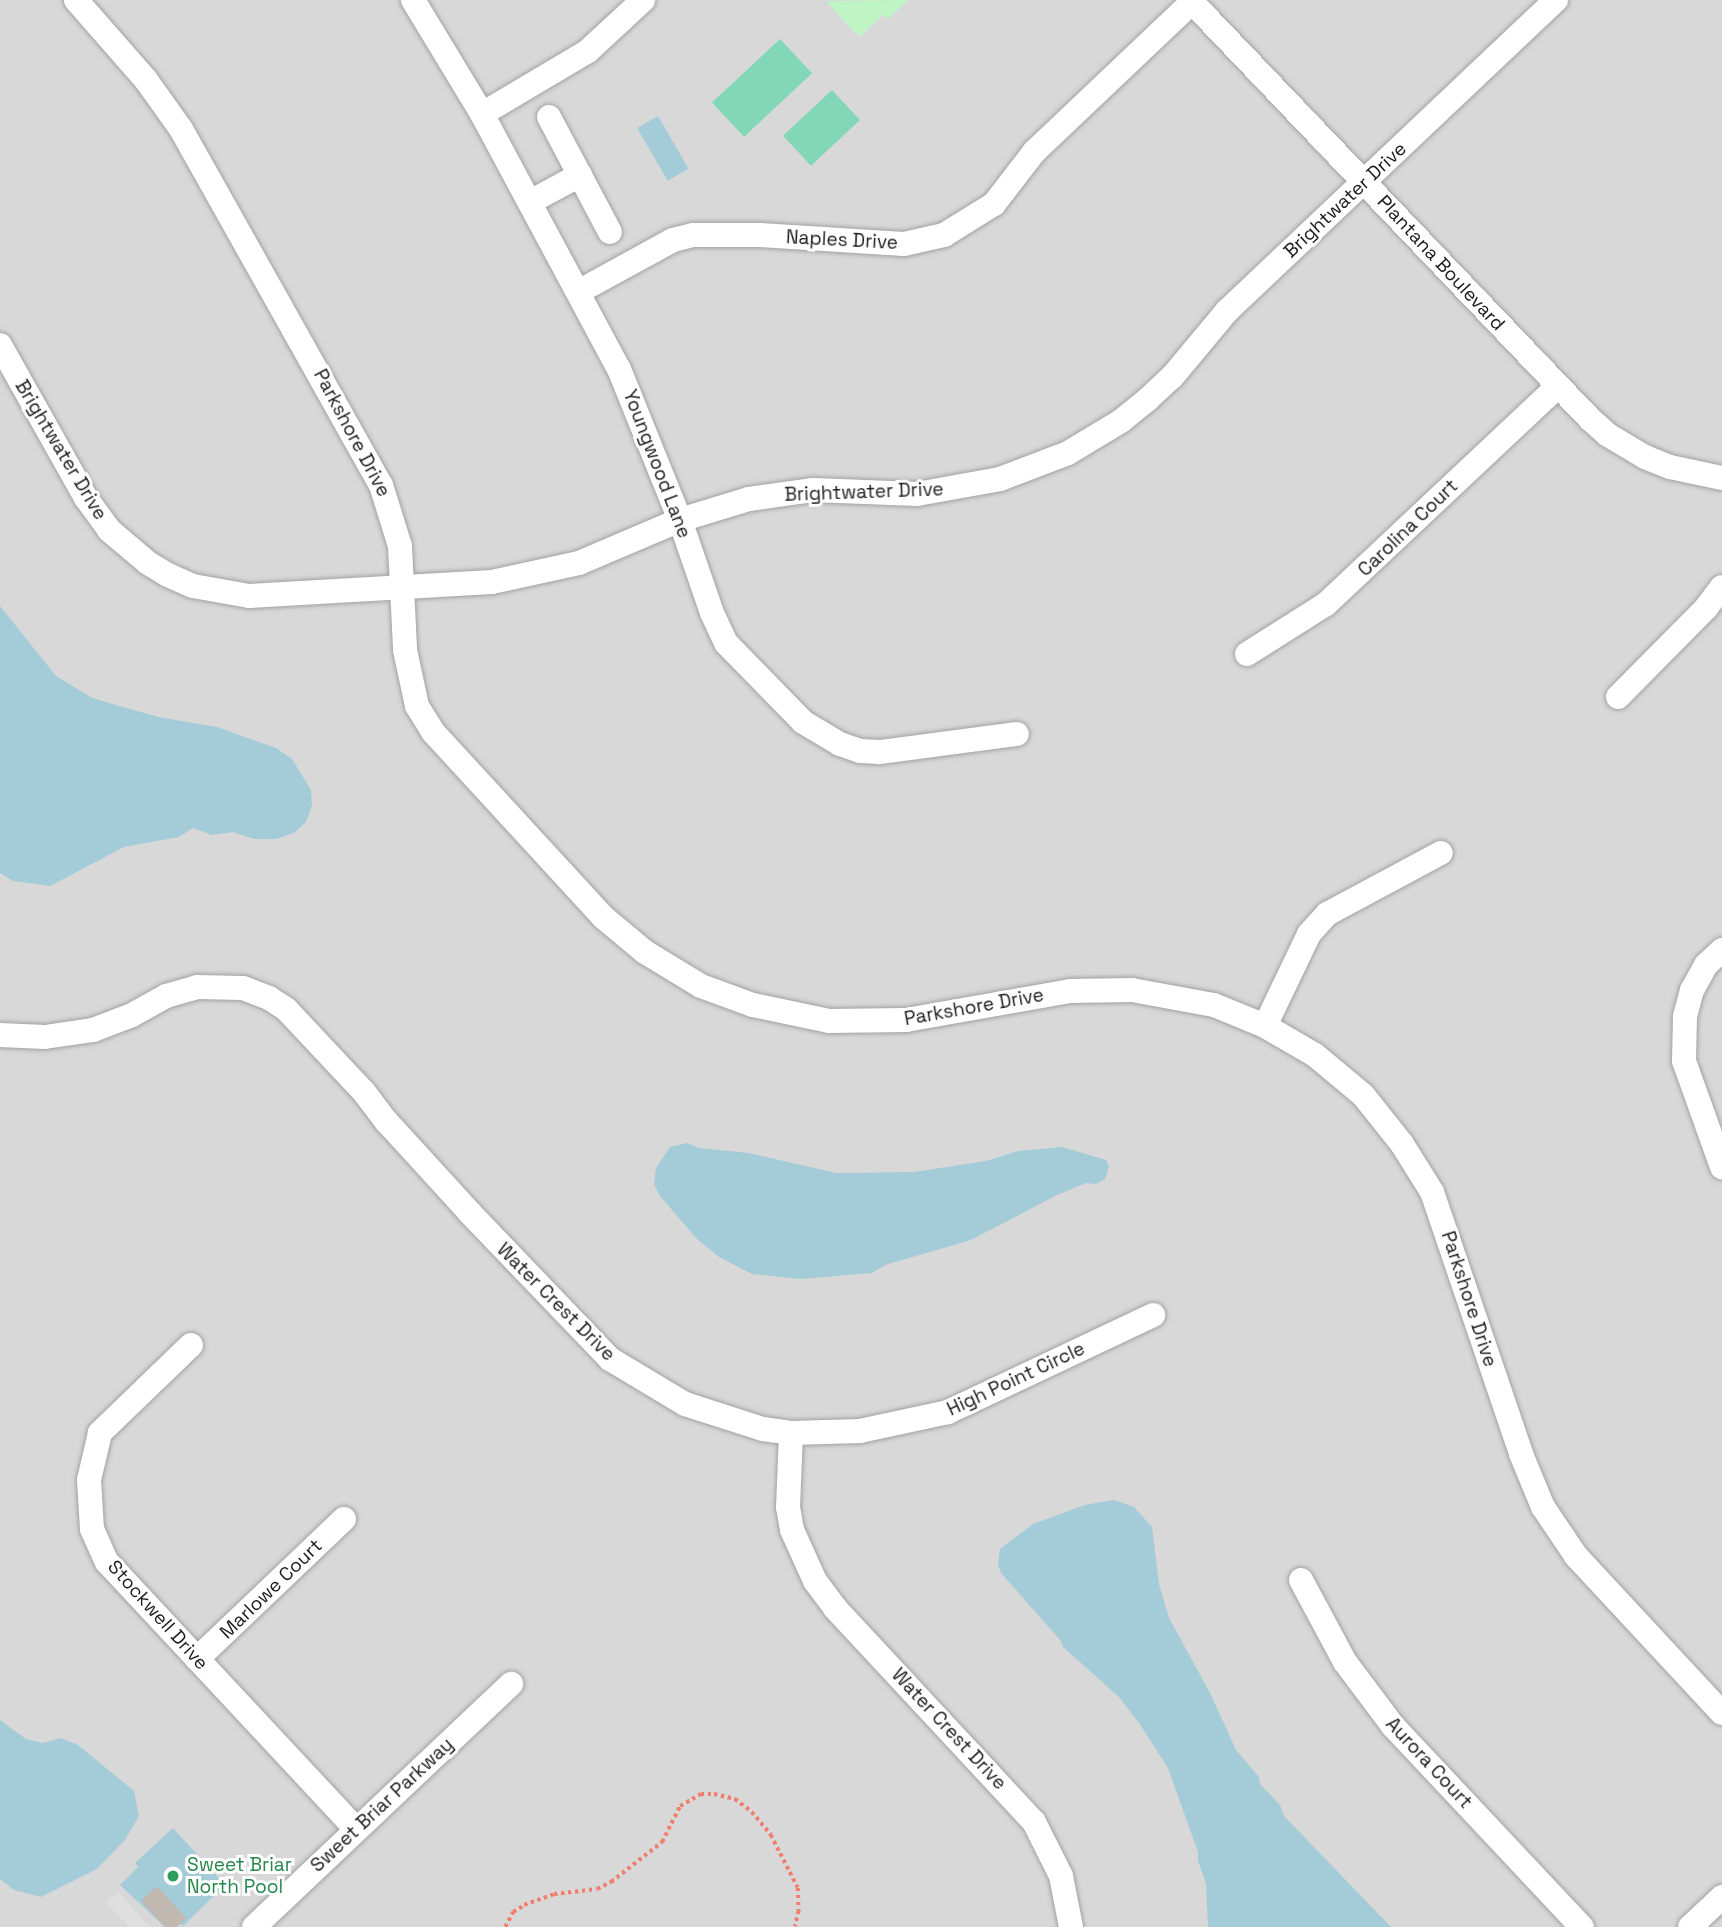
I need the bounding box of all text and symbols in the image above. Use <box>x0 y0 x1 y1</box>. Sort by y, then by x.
street label: Brightwater Drive <box>1279 137 1411 263</box>
street label: Plantana Boulevard <box>1372 191 1510 335</box>
street label: Naples Drive <box>785 226 899 254</box>
street label: Parkshore Drive <box>309 365 395 501</box>
street label: Brightwater Drive <box>10 376 112 524</box>
street label: Youngwood Lane <box>618 387 696 541</box>
street label: Carolina Court <box>1353 475 1463 581</box>
street label: Brightwater Drive <box>784 478 944 506</box>
street label: Parkshore Drive <box>903 984 1045 1030</box>
street label: Parkshore Drive <box>1436 1228 1502 1370</box>
street label: Water Crest Drive <box>492 1238 620 1366</box>
street label: High Point Circle <box>944 1337 1088 1421</box>
street label: Marlowe Court <box>215 1534 327 1644</box>
street label: Stockwell Drive <box>103 1556 213 1674</box>
street label: Water Crest Drive <box>887 1664 1011 1794</box>
street label: Aurora Court <box>1381 1713 1477 1813</box>
street label: Sweet Briar Parkway <box>306 1733 458 1877</box>
place label: Sweet Briar North Pool <box>187 1854 292 1898</box>
marker: Sweet Briar North Pool <box>165 1868 181 1884</box>

